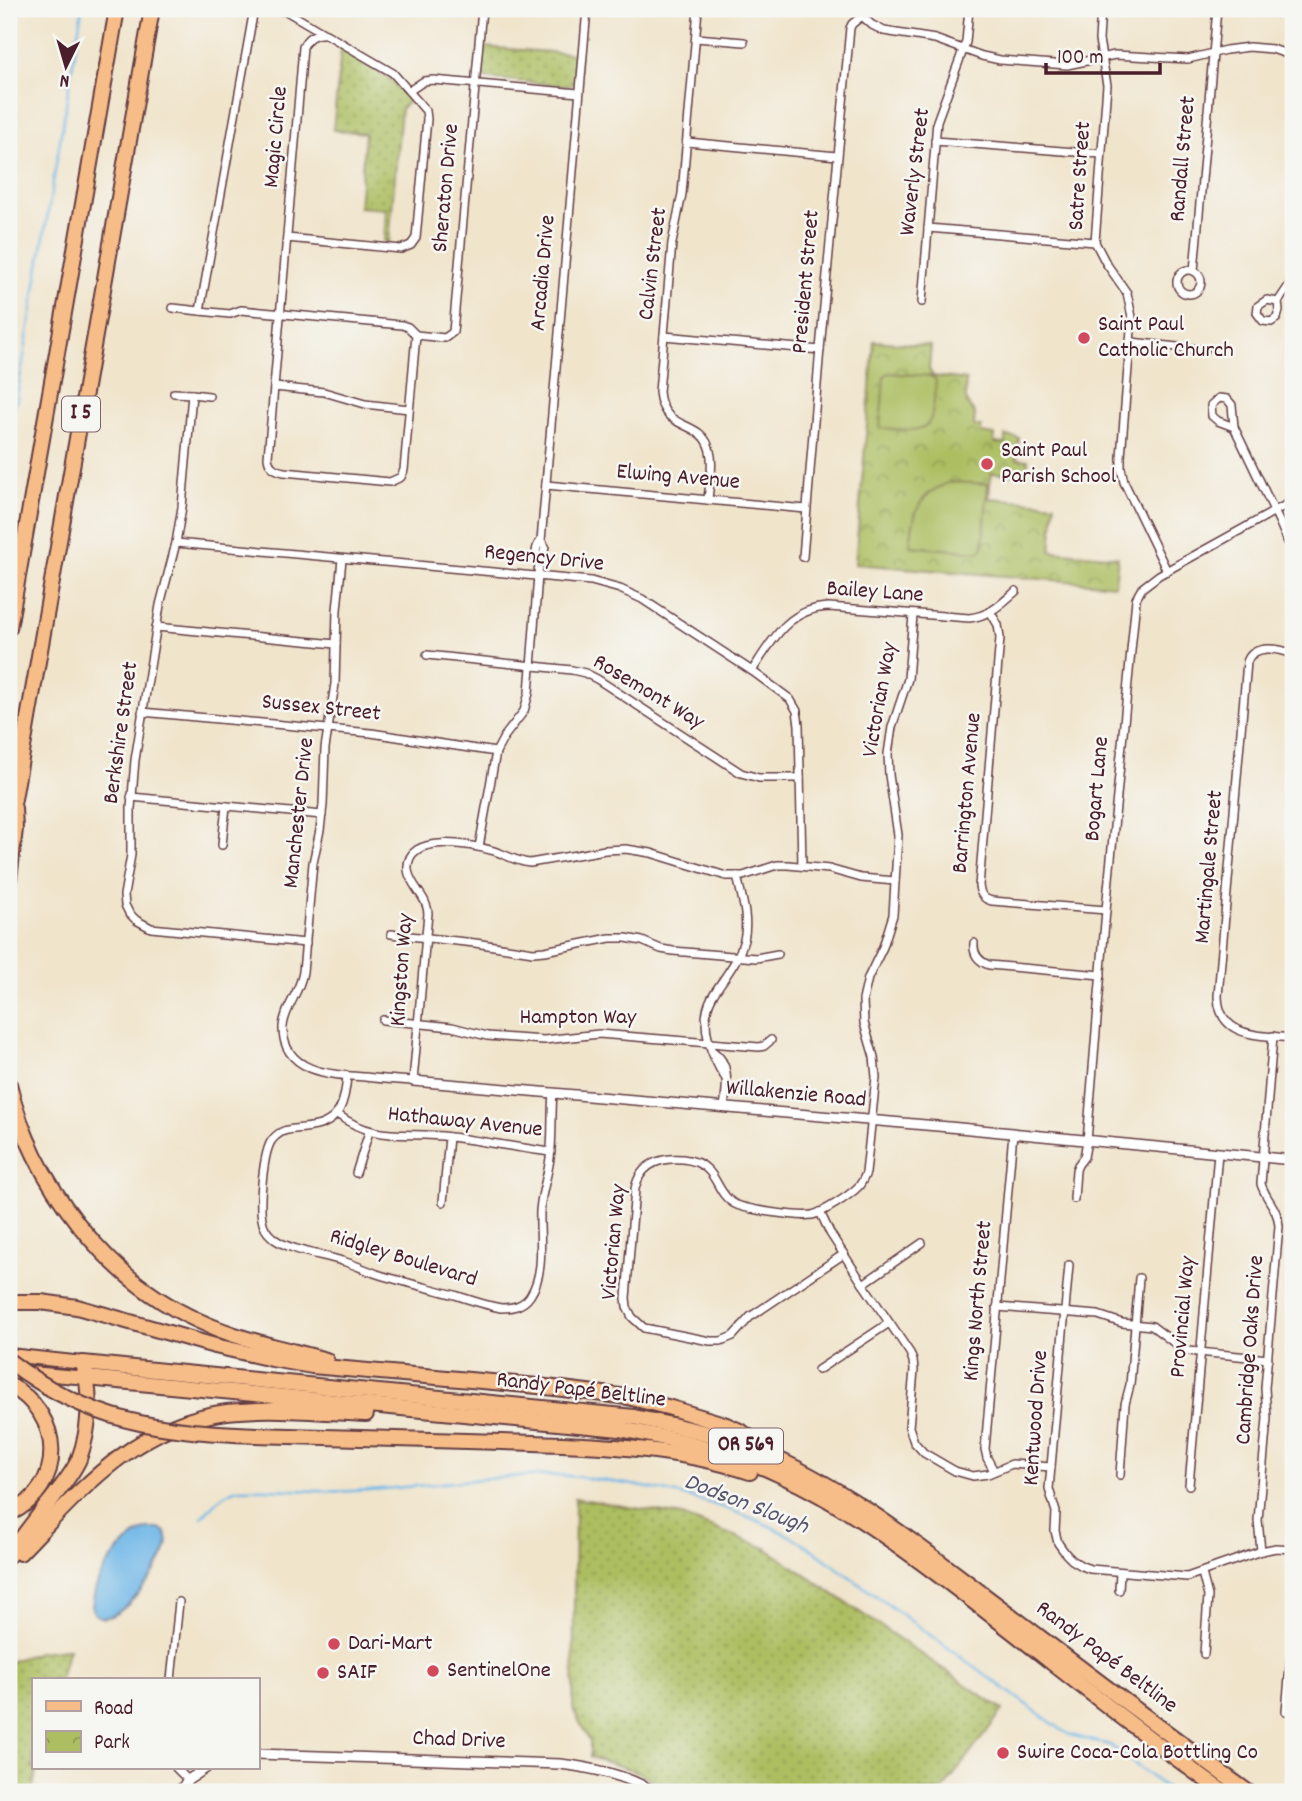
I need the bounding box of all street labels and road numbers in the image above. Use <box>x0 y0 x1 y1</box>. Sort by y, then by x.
street label: Magic Circle <box>256 85 298 189</box>
street label: Randall Street <box>1162 95 1206 223</box>
street label: Waverly Street <box>892 106 940 238</box>
street label: Satre Street <box>1061 120 1101 232</box>
street label: Sheraton Drive <box>425 122 469 254</box>
street label: Calvin Street <box>631 206 677 322</box>
street label: President Street <box>784 209 830 355</box>
street label: Arcadia Drive <box>522 214 566 332</box>
road number: I 5 <box>62 396 100 432</box>
street label: Elwing Avenue <box>615 456 741 500</box>
street label: Regency Drive <box>482 536 606 582</box>
street label: Bailey Lane <box>825 573 925 613</box>
street label: Victorian Way <box>855 639 907 760</box>
street label: Rosemont Way <box>586 647 711 740</box>
street label: Berkshire Street <box>96 660 148 806</box>
street label: Sussex Street <box>260 686 382 732</box>
street label: Barrington Avenue <box>945 711 991 875</box>
street label: Bogart Lane <box>1077 735 1119 843</box>
street label: Manchester Drive <box>276 736 324 890</box>
street label: Martingale Street <box>1187 789 1233 945</box>
street label: Kingston Way <box>383 912 423 1028</box>
street label: Hampton Way <box>520 1002 637 1035</box>
street label: Willakenzie Road <box>724 1072 868 1118</box>
street label: Hathaway Avenue <box>386 1098 544 1148</box>
street label: Victorian Way <box>594 1182 637 1301</box>
street label: Kings North Street <box>956 1219 1002 1383</box>
street label: Ridgley Boulevard <box>325 1221 481 1297</box>
street label: Provincial Way <box>1162 1254 1206 1379</box>
street label: Cambridge Oaks Drive <box>1228 1254 1274 1446</box>
street label: Kentwood Drive <box>1016 1349 1058 1487</box>
street label: Randy Papé Beltline <box>494 1364 668 1418</box>
road number: OR 569 <box>709 1428 783 1464</box>
street label: Randy Papé Beltline <box>1028 1594 1184 1722</box>
street label: Chad Drive <box>412 1723 506 1759</box>

